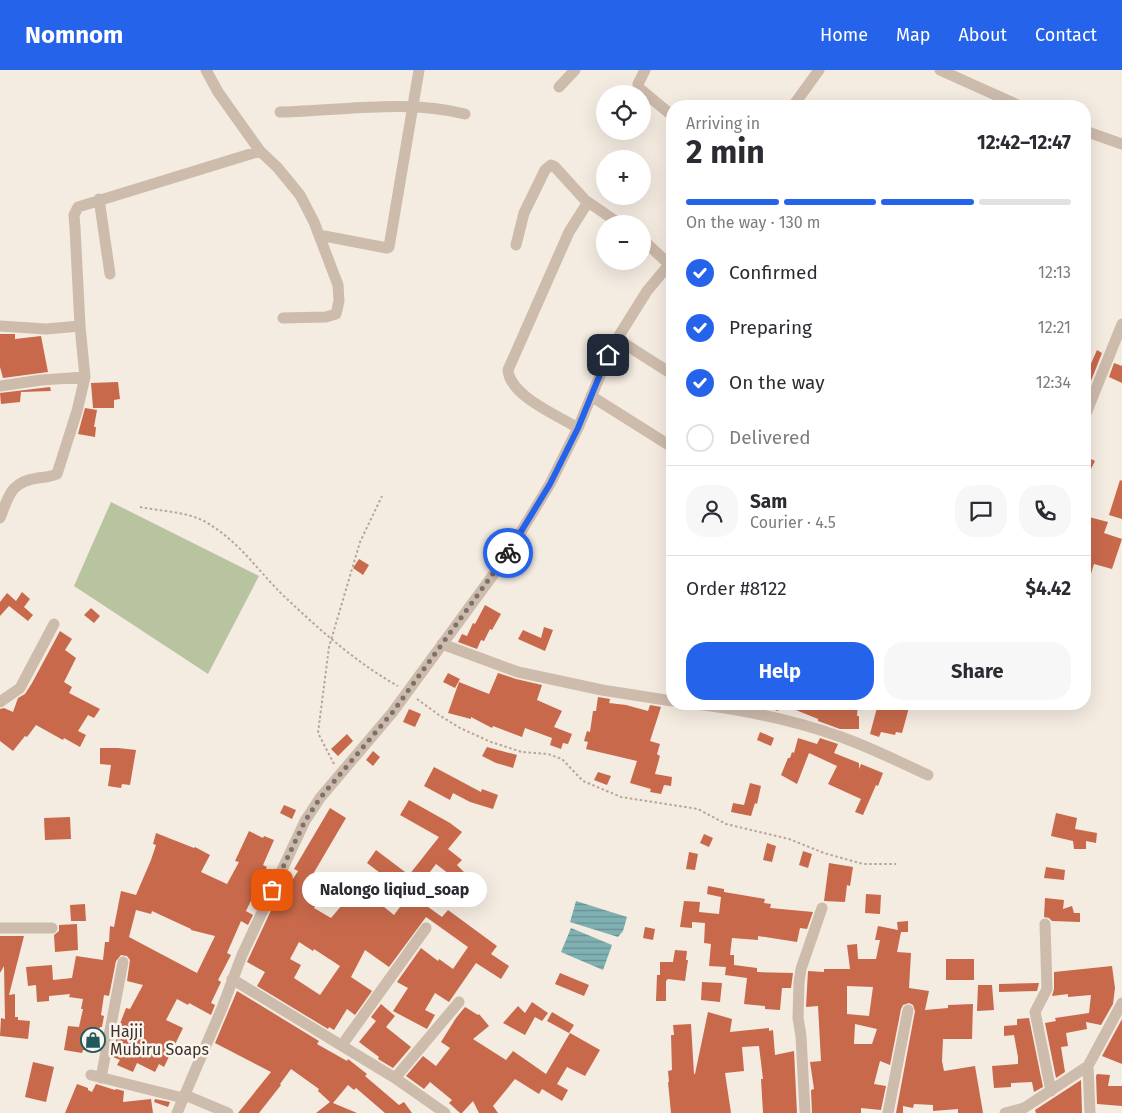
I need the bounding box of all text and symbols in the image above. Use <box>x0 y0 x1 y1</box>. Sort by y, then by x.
text: Nomnom <box>25 21 123 49</box>
text: Home <box>820 24 868 46</box>
text: Map <box>896 24 930 46</box>
text: About <box>958 24 1007 46</box>
text: Contact <box>1035 24 1097 46</box>
map controls <box>596 85 651 270</box>
button: locate <box>596 85 651 140</box>
text: Arriving in <box>686 114 760 133</box>
text: 12:42–12:47 <box>977 131 1071 154</box>
text: 2 min <box>686 133 765 171</box>
button: + <box>596 150 651 205</box>
text: On the way · 130 m <box>686 213 821 232</box>
button: − <box>596 215 651 270</box>
icon: check <box>686 259 714 287</box>
text: Confirmed <box>729 261 818 284</box>
text: 12:13 <box>1038 263 1071 282</box>
icon: check <box>686 314 714 342</box>
text: Preparing <box>729 316 812 339</box>
text: 12:21 <box>1038 318 1071 337</box>
pin <box>587 334 629 376</box>
icon: home <box>594 341 622 369</box>
icon: check <box>686 369 714 397</box>
text: On the way <box>729 371 825 394</box>
text: 12:34 <box>1036 373 1071 392</box>
text: Delivered <box>729 426 811 449</box>
button: person <box>686 485 738 537</box>
button: chat <box>955 485 1007 537</box>
button: phone <box>1019 485 1071 537</box>
text: Sam <box>750 490 787 513</box>
text: Courier · 4.5 <box>750 513 836 532</box>
courier <box>483 528 533 578</box>
icon: bike <box>494 539 522 567</box>
text: Order #8122 <box>686 577 787 600</box>
text: $4.42 <box>1026 577 1071 600</box>
button: Help <box>686 642 874 700</box>
button: Share <box>884 642 1071 700</box>
pin <box>251 869 293 911</box>
callout: Nalongo liqiud_soap <box>302 872 487 908</box>
icon: bag <box>258 876 286 904</box>
text: Nalongo liqiud_soap <box>320 880 469 899</box>
place label: Hajji Mubiru Soaps <box>110 1022 209 1059</box>
shop icon: Hajji Mubiru Soaps <box>80 1027 106 1053</box>

